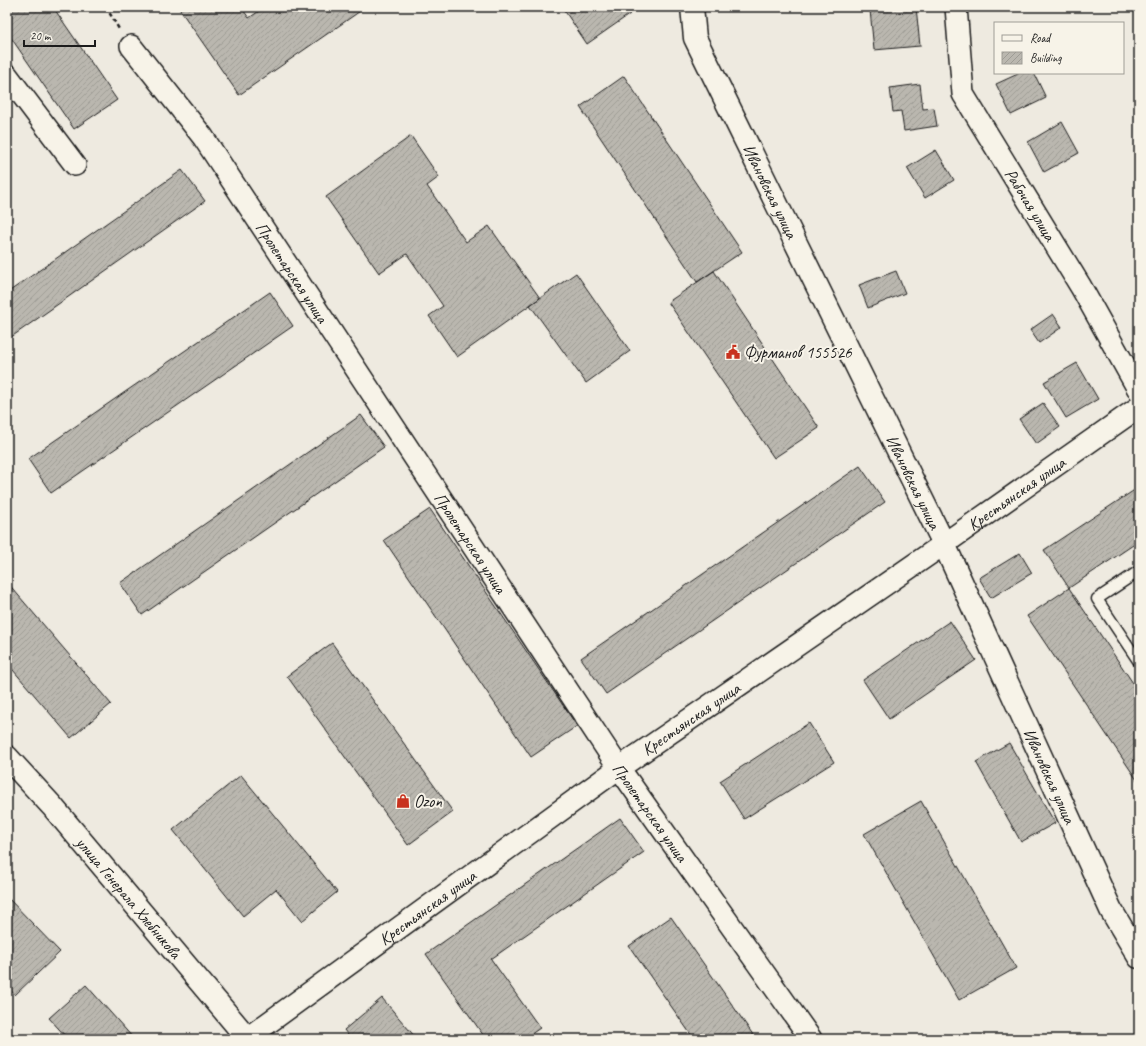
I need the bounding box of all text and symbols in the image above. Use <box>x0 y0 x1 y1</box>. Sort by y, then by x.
scale bar <box>24 22 95 48</box>
legend <box>994 22 1124 74</box>
text: 20 m <box>30 28 52 44</box>
text: Road <box>1030 30 1052 46</box>
text: Building <box>1030 50 1062 66</box>
street label: Ивановская улица <box>738 141 803 244</box>
street label: Рабочая улица <box>1000 165 1061 246</box>
street label: Пролетарская улица <box>251 218 333 328</box>
place label: Фурманов 155526 <box>744 342 853 363</box>
public building icon: Фурманов 155526 <box>725 344 741 360</box>
street label: Ивановская улица <box>881 432 946 534</box>
street label: Крестьянская улица <box>963 451 1071 535</box>
street label: Пролетарская улица <box>429 489 512 598</box>
street label: Крестьянская улица <box>638 677 745 760</box>
street label: Ивановская улица <box>1018 725 1081 829</box>
street label: Пролетарская улица <box>608 759 693 867</box>
place label: Ozon <box>414 791 442 812</box>
shop icon: Ozon <box>395 793 411 809</box>
street label: улица Генерала Хлебникова <box>71 832 186 964</box>
street label: Крестьянская улица <box>375 865 481 950</box>

